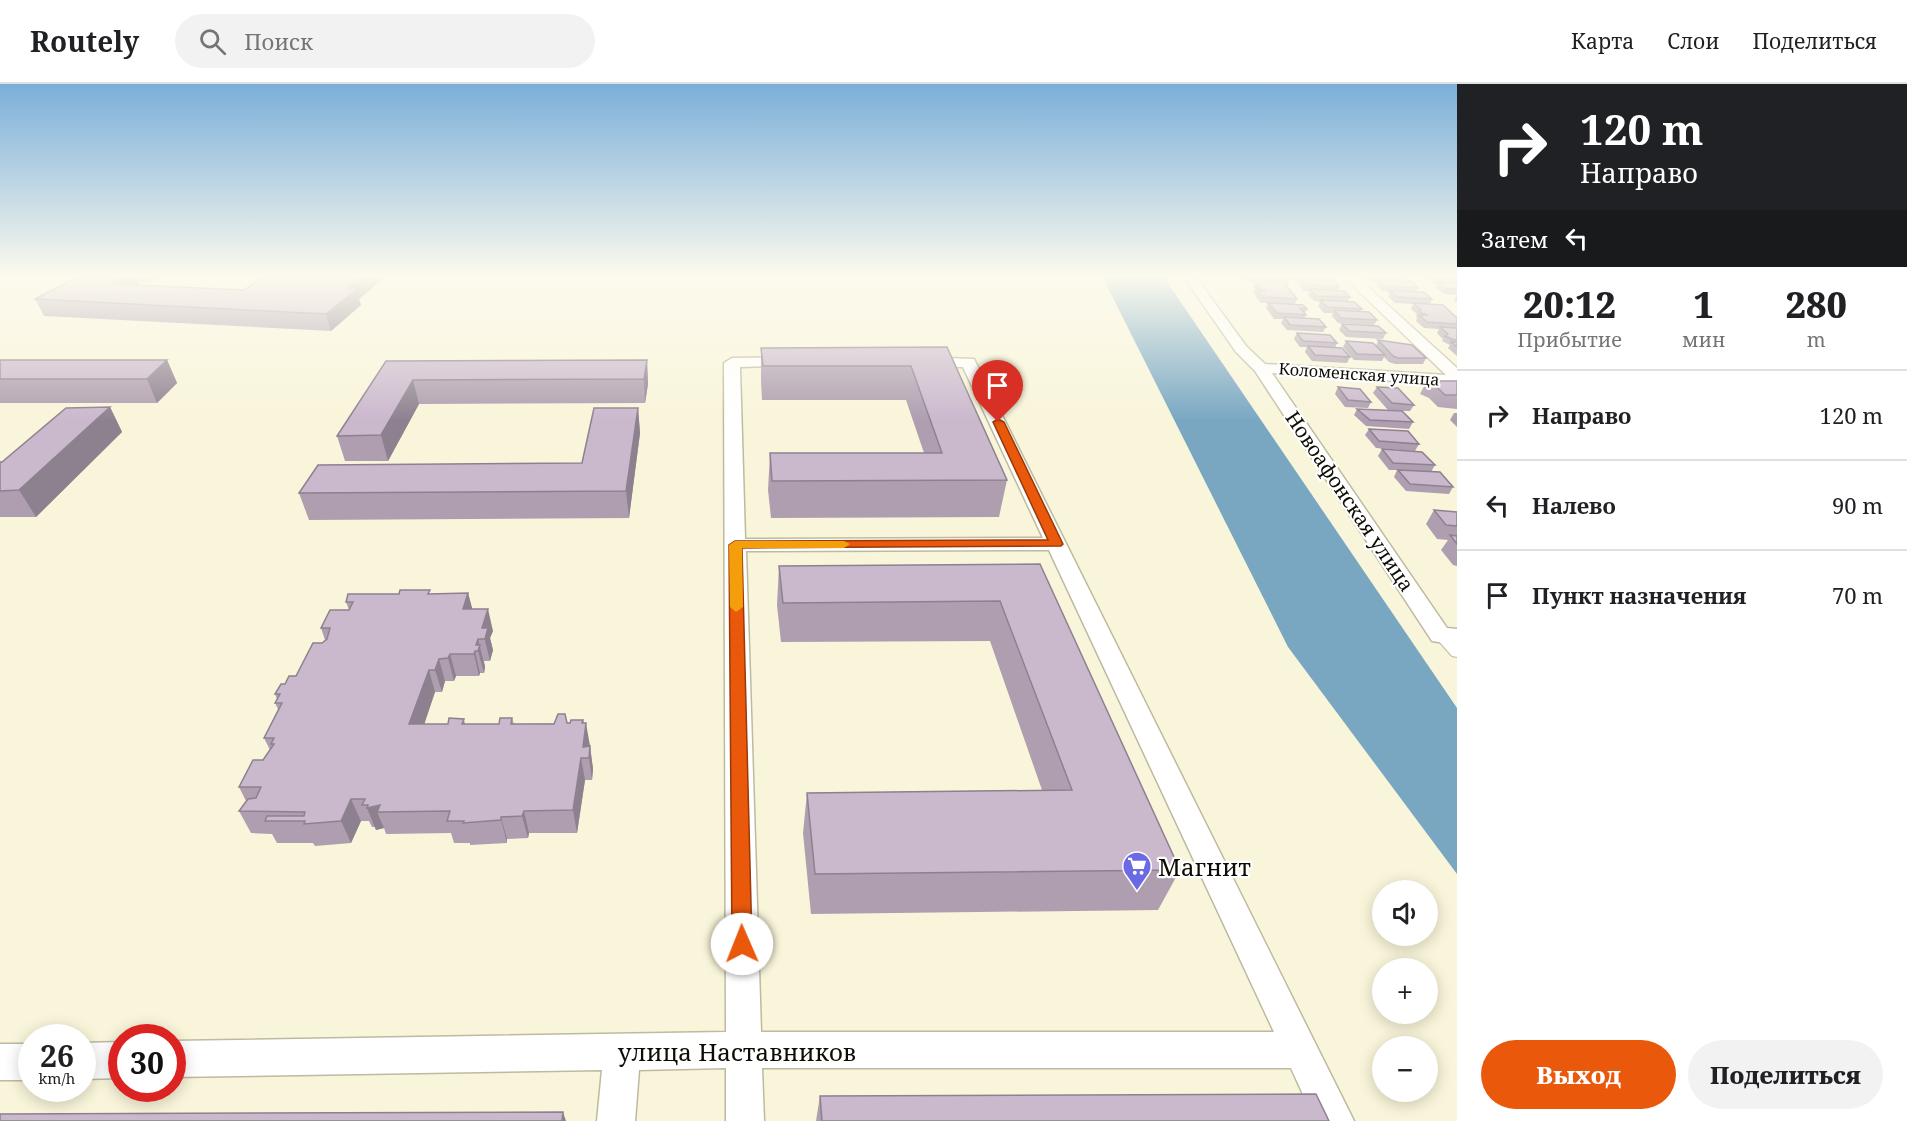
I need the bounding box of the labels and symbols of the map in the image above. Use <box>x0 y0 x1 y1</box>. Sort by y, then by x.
street label: Коломенская улица <box>1278 357 1440 391</box>
pin <box>972 360 1023 422</box>
street label: Новоафонская улица <box>1279 405 1421 597</box>
supermarket icon: Магнит <box>1121 850 1153 892</box>
place label: Магнит <box>1158 850 1251 883</box>
position arrow <box>710 912 774 976</box>
speed limit sign: 30 <box>108 1024 186 1102</box>
street label: улица Наставников <box>618 1035 856 1068</box>

